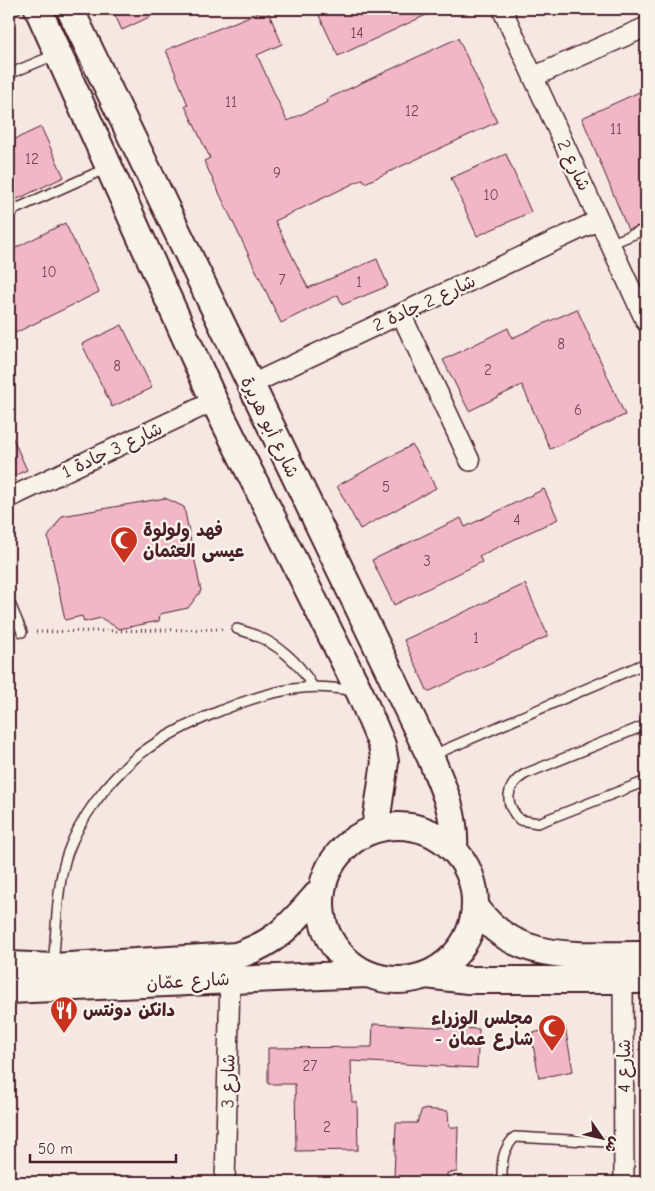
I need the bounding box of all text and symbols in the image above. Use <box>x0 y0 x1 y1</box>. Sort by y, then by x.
house number: 14 <box>350 24 364 42</box>
house number: 11 <box>225 93 237 111</box>
house number: 12 <box>405 102 419 120</box>
house number: 11 <box>610 120 622 138</box>
street label: شارع 2 <box>552 136 595 195</box>
house number: 12 <box>25 150 39 168</box>
house number: 9 <box>273 164 281 182</box>
house number: 10 <box>483 186 499 204</box>
house number: 10 <box>41 263 57 281</box>
house number: 7 <box>278 271 286 289</box>
street label: شارع 2 جادة 2 <box>370 271 479 337</box>
house number: 1 <box>356 273 362 291</box>
house number: 8 <box>557 335 565 353</box>
house number: 8 <box>113 357 121 375</box>
house number: 2 <box>484 361 492 379</box>
street label: شارع أبو هريرة <box>235 373 303 482</box>
house number: 6 <box>574 401 582 419</box>
street label: شارع 3 جادة 1 <box>59 418 166 484</box>
house number: 5 <box>382 478 390 496</box>
house number: 4 <box>513 511 521 529</box>
place label: فهد ولولوة عيسى العثمان <box>143 520 244 563</box>
mosque icon: فهد ولولوة عيسى العثمان <box>109 525 139 564</box>
house number: 3 <box>423 552 431 570</box>
house number: 1 <box>473 629 479 647</box>
street label: شارع عمّان <box>146 969 230 995</box>
restaurant icon: دانكن دونتس <box>49 995 79 1034</box>
place label: دانكن دونتس <box>83 1000 175 1021</box>
place label: مجلس الوزراء - شارع عمان <box>431 1008 533 1051</box>
mosque icon: مجلس الوزراء - شارع عمان <box>537 1013 567 1052</box>
street label: شارع 4 <box>614 1039 636 1093</box>
street label: شارع 3 <box>218 1054 240 1108</box>
house number: 27 <box>303 1057 317 1075</box>
north arrow <box>578 1114 628 1164</box>
house number: 2 <box>323 1118 331 1136</box>
scale bar <box>30 1131 176 1163</box>
text: ش <box>601 1134 624 1156</box>
text: 50 m <box>38 1140 73 1158</box>

